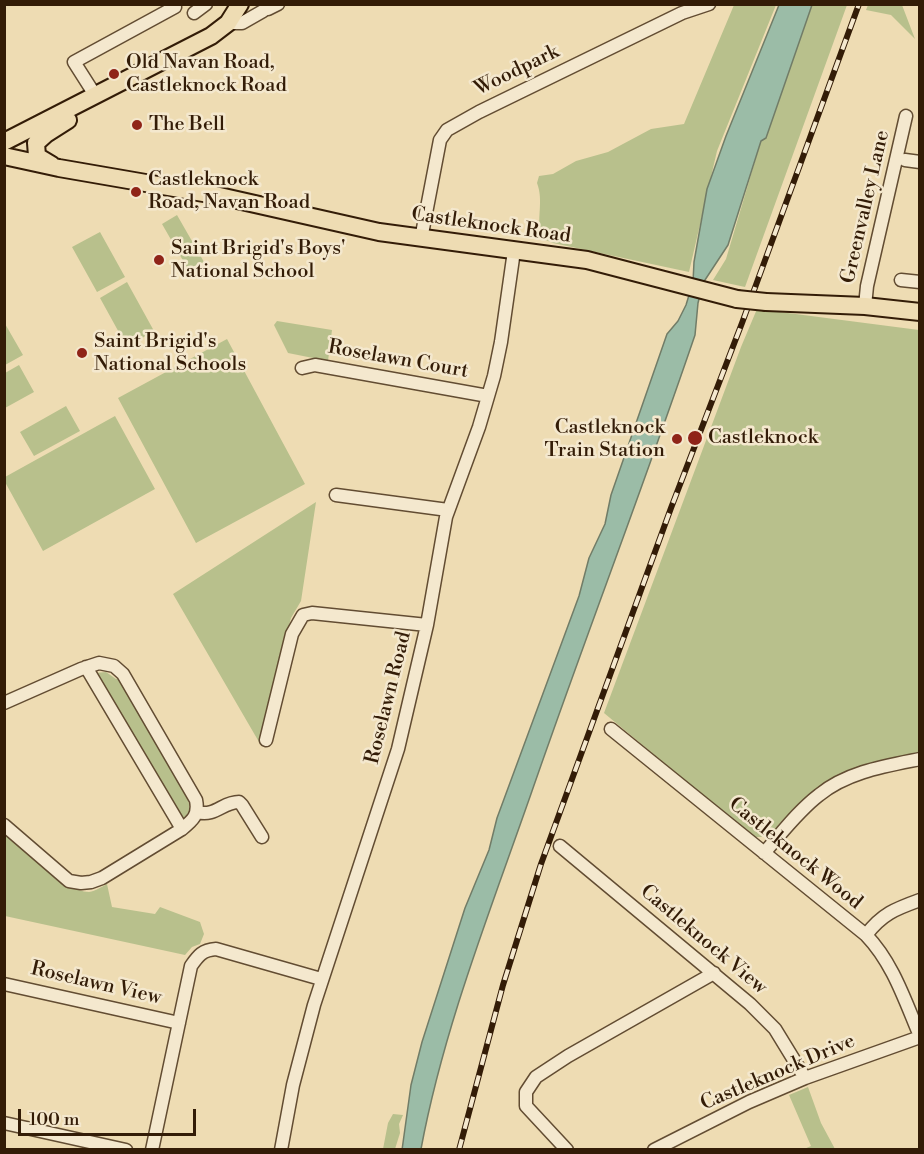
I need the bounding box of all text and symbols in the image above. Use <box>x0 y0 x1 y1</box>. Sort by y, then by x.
street label: Woodpark <box>471 40 563 102</box>
place label: Old Navan Road, Castleknock Road <box>126 51 287 98</box>
marker: Old Navan Road, Castleknock Road <box>107 67 121 81</box>
place label: The Bell <box>149 113 225 137</box>
marker: The Bell <box>130 118 144 132</box>
street label: Greenvalley Lane <box>837 128 895 286</box>
place label: Castleknock Road, Navan Road <box>148 168 310 215</box>
marker: Castleknock Road, Navan Road <box>129 185 143 199</box>
street label: Castleknock Road <box>410 203 572 249</box>
place label: Saint Brigid's Boys' National School <box>171 237 346 284</box>
marker: Saint Brigid's Boys' National School <box>152 253 166 267</box>
place label: Saint Brigid's National Schools <box>94 330 246 377</box>
street label: Roselawn Court <box>326 336 470 384</box>
marker: Saint Brigid's National Schools <box>75 346 89 360</box>
place label: Castleknock Train Station <box>545 416 665 463</box>
place label: Castleknock <box>708 426 818 450</box>
marker: Castleknock <box>686 429 704 447</box>
marker: Castleknock Train Station <box>670 432 684 446</box>
street label: Roselawn Road <box>361 629 417 767</box>
street label: Castleknock Wood <box>723 793 867 915</box>
street label: Castleknock View <box>635 880 771 1000</box>
street label: Roselawn View <box>28 957 164 1011</box>
street label: Castleknock Drive <box>697 1030 859 1116</box>
scale bar <box>21 1097 200 1135</box>
text: 100 m <box>29 1108 80 1131</box>

